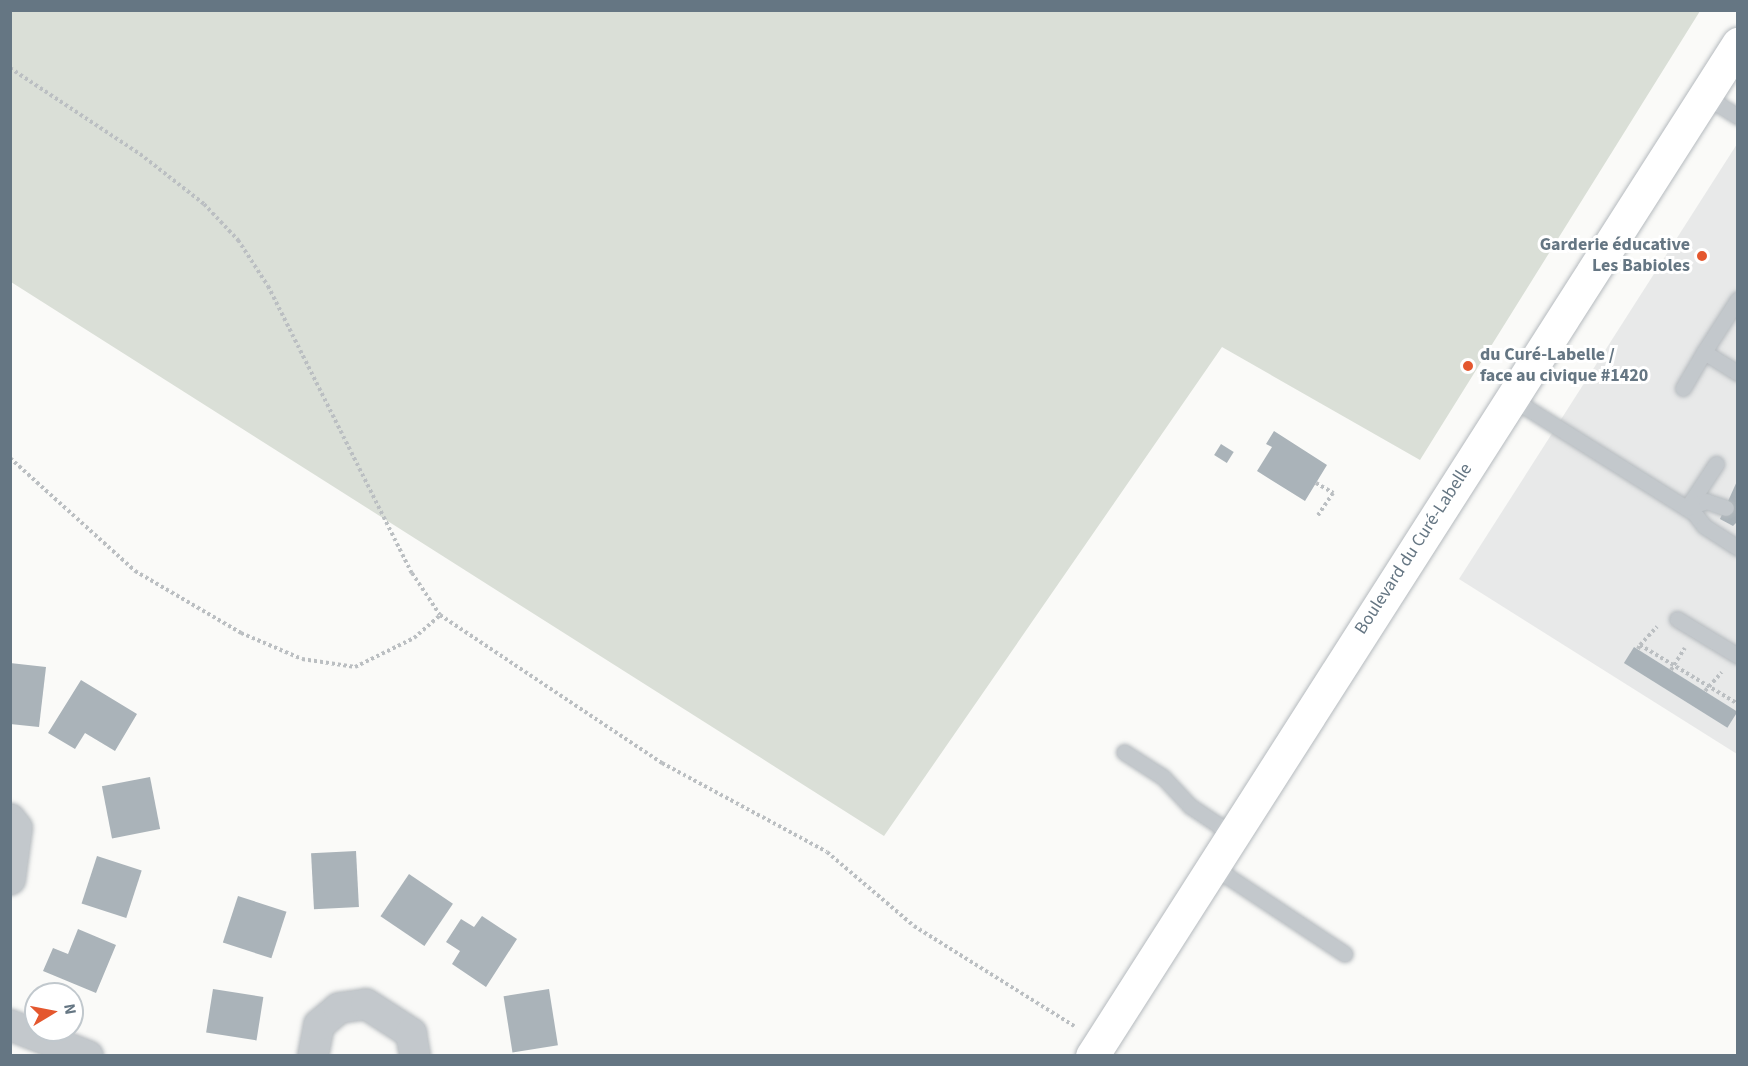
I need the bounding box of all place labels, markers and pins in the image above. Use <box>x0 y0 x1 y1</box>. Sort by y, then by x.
place label: Garderie éducative Les Babioles <box>1540 235 1690 278</box>
marker: Garderie éducative Les Babioles <box>1695 249 1709 263</box>
place label: du Curé-Labelle / face au civique #1420 <box>1480 345 1648 388</box>
marker: du Curé-Labelle / face au civique #1420 <box>1461 359 1475 373</box>

